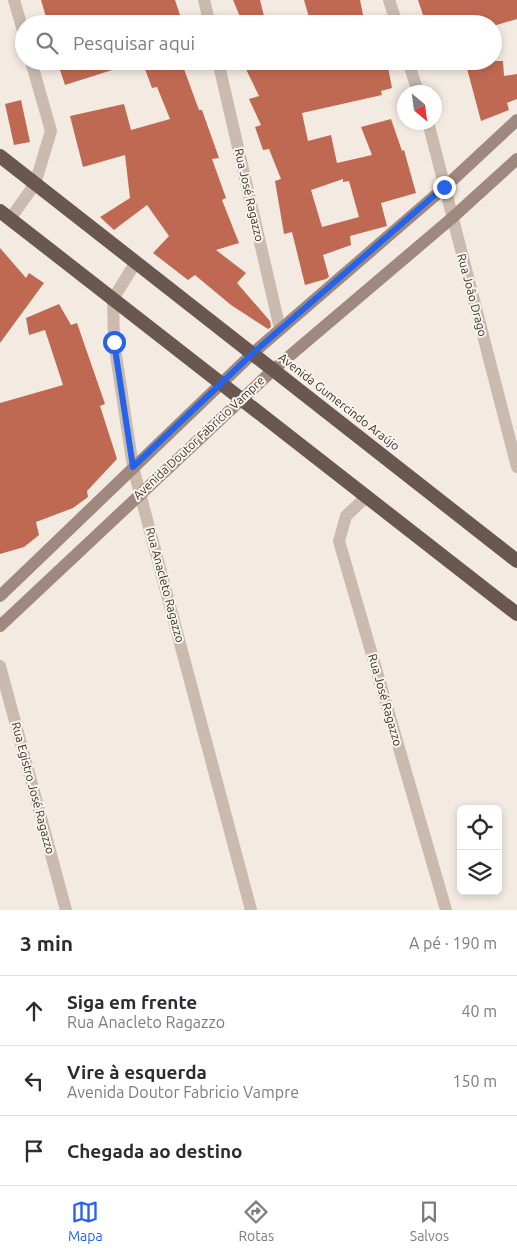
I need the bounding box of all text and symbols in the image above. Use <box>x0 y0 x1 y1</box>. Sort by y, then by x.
search box <box>15 15 502 70</box>
icon: search <box>33 29 61 57</box>
text: Pesquisar aqui <box>73 32 195 54</box>
north arrow <box>397 85 442 130</box>
street label: Rua José Ragazzo <box>232 147 267 243</box>
route end <box>433 176 456 199</box>
street label: Rua João Drago <box>455 252 490 338</box>
route start <box>103 331 126 354</box>
street label: Avenida Gumercindo Araújo <box>276 350 402 453</box>
street label: Avenida Doutor Fabricio Vampre <box>131 374 267 502</box>
street label: Rua Anacleto Ragazzo <box>144 526 187 644</box>
street label: Rua José Ragazzo <box>366 652 405 748</box>
street label: Rua Egistro José Ragazzo <box>10 720 57 855</box>
map controls <box>457 805 502 895</box>
button: locate <box>457 805 502 850</box>
button: layers <box>457 850 502 895</box>
text: 3 min <box>20 931 73 955</box>
text: A pé · 190 m <box>409 934 497 952</box>
text: Siga em frente <box>67 991 197 1013</box>
icon: ahead <box>20 997 48 1025</box>
text: 40 m <box>461 1002 497 1020</box>
text: Rua Anacleto Ragazzo <box>67 1013 225 1031</box>
text: Vire à esquerda <box>67 1061 207 1083</box>
icon: left <box>20 1067 48 1095</box>
text: 150 m <box>452 1072 497 1090</box>
text: Avenida Doutor Fabricio Vampre <box>67 1083 299 1101</box>
icon: arrive <box>20 1137 48 1165</box>
text: Chegada ao destino <box>67 1140 243 1162</box>
tab: Mapa <box>68 1198 103 1244</box>
tab: Rotas <box>238 1198 274 1244</box>
tab: Salvos <box>410 1198 449 1244</box>

